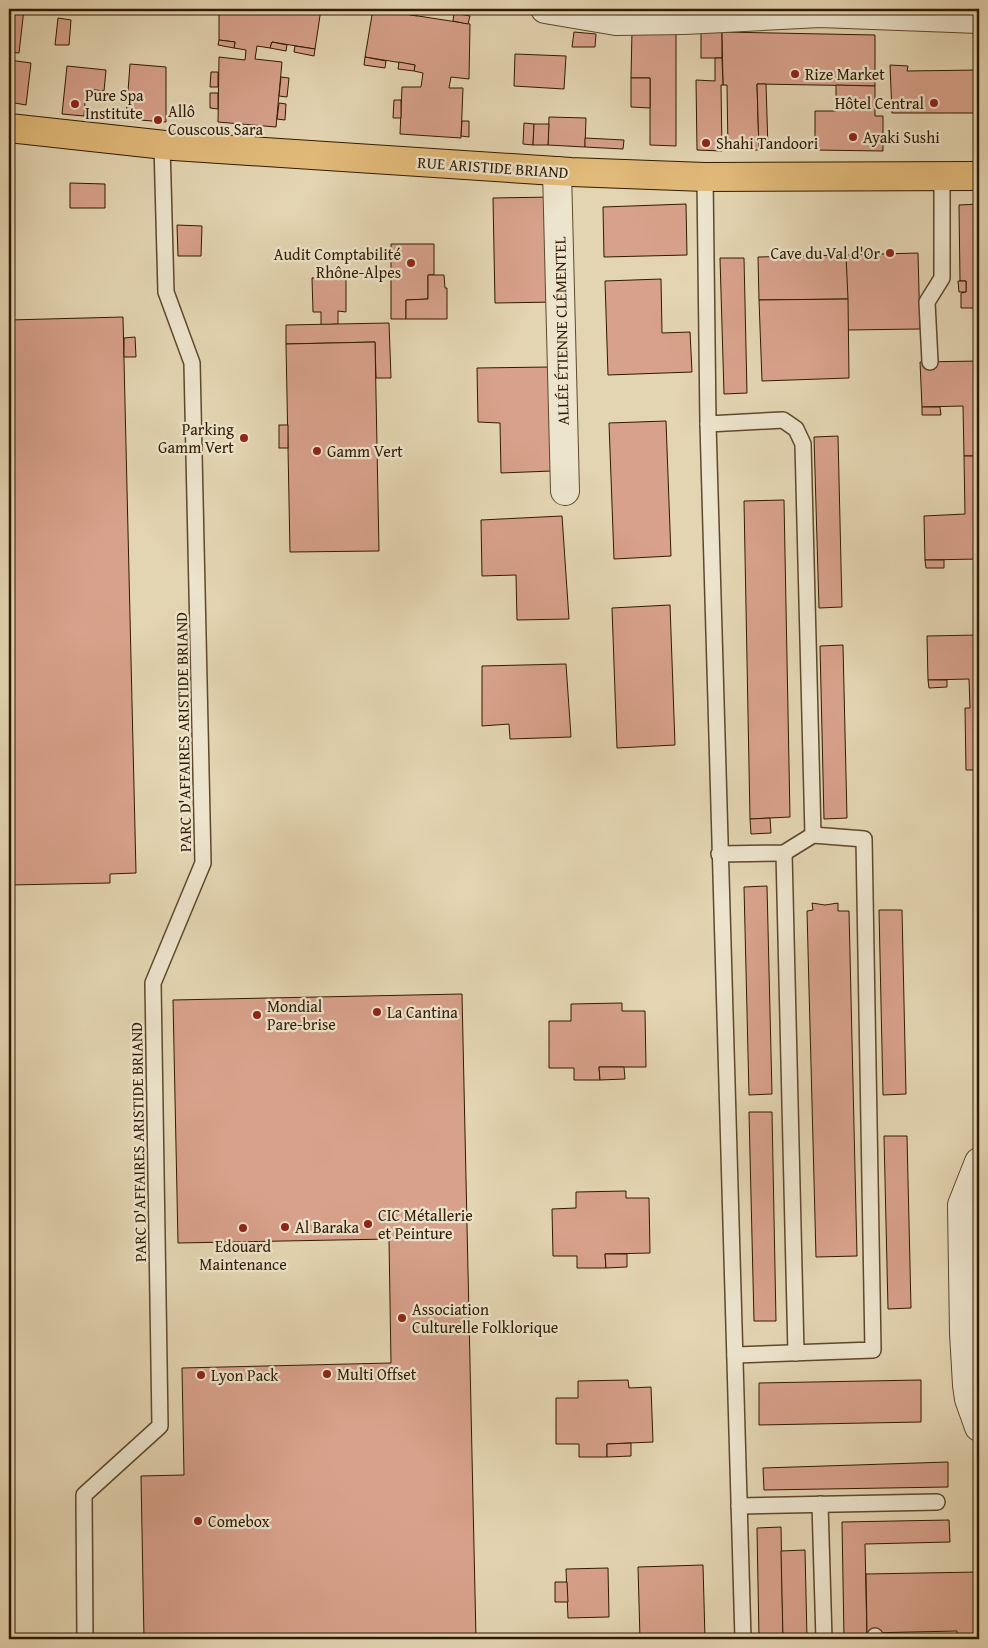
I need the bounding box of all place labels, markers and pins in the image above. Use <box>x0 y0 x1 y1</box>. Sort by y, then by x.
place label: Rize Market <box>805 62 885 86</box>
marker: Rize Market <box>789 68 801 80</box>
place label: Pure Spa Institute <box>85 83 144 125</box>
place label: Hôtel Central <box>835 91 925 115</box>
marker: Hôtel Central <box>928 97 940 109</box>
marker: Pure Spa Institute <box>69 98 81 110</box>
place label: Allô Couscous Sara <box>168 99 263 141</box>
marker: Allô Couscous Sara <box>152 114 164 126</box>
place label: Ayaki Sushi <box>863 125 940 149</box>
place label: Shahi Tandoori <box>716 131 819 155</box>
marker: Ayaki Sushi <box>847 131 859 143</box>
marker: Shahi Tandoori <box>700 137 712 149</box>
place label: Cave du Val d'Or <box>771 241 880 265</box>
place label: Audit Comptabilité Rhône-Alpes <box>274 242 401 284</box>
marker: Cave du Val d'Or <box>884 247 896 259</box>
marker: Audit Comptabilité Rhône-Alpes <box>405 257 417 269</box>
place label: Parking Gamm Vert <box>158 417 234 459</box>
marker: Parking Gamm Vert <box>238 432 250 444</box>
place label: Gamm Vert <box>327 439 403 463</box>
marker: Gamm Vert <box>311 445 323 457</box>
place label: Mondial Pare-brise <box>267 994 336 1036</box>
place label: La Cantina <box>387 1000 458 1024</box>
marker: La Cantina <box>371 1006 383 1018</box>
marker: Mondial Pare-brise <box>251 1009 263 1021</box>
place label: CIC Métallerie et Peinture <box>378 1203 473 1245</box>
place label: Al Baraka <box>295 1215 359 1239</box>
marker: CIC Métallerie et Peinture <box>362 1218 374 1230</box>
marker: Al Baraka <box>279 1221 291 1233</box>
marker: Edouard Maintenance <box>237 1222 249 1234</box>
place label: Edouard Maintenance <box>199 1234 287 1276</box>
place label: Association Culturelle Folklorique <box>412 1297 558 1339</box>
marker: Association Culturelle Folklorique <box>396 1312 408 1324</box>
place label: Multi Offset <box>337 1362 417 1386</box>
place label: Lyon Pack <box>211 1363 279 1387</box>
marker: Multi Offset <box>321 1368 333 1380</box>
marker: Lyon Pack <box>195 1369 207 1381</box>
place label: Comebox <box>208 1509 271 1533</box>
marker: Comebox <box>192 1515 204 1527</box>

